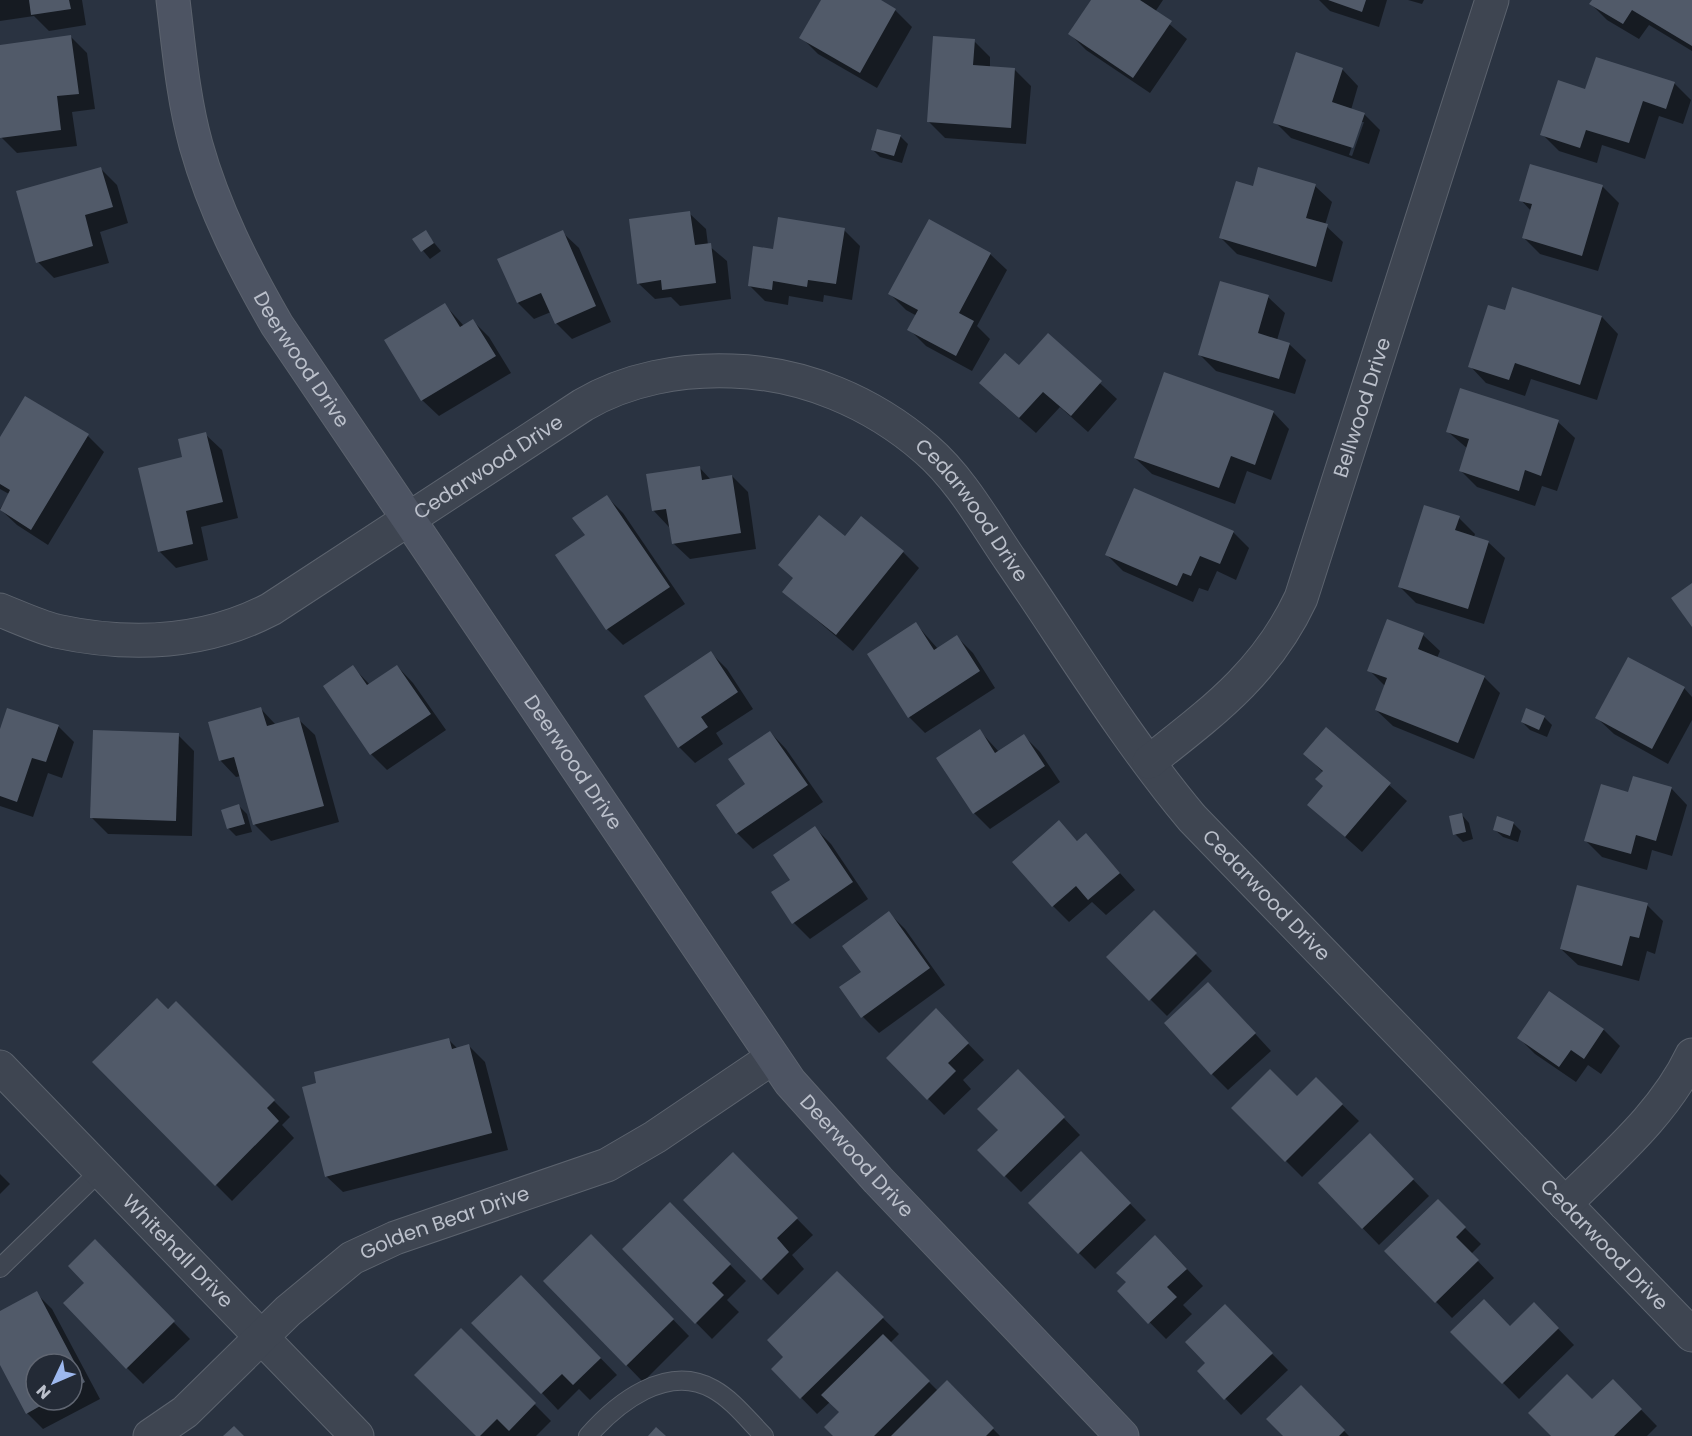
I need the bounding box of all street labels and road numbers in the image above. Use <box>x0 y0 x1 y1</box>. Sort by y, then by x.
street label: Deerwood Drive <box>247 286 356 433</box>
street label: Bellwood Drive <box>1326 334 1397 481</box>
street label: Cedarwood Drive <box>408 408 568 526</box>
street label: Cedarwood Drive <box>909 432 1035 587</box>
street label: Deerwood Drive <box>518 689 629 835</box>
street label: Cedarwood Drive <box>1196 823 1337 967</box>
street label: Deerwood Drive <box>794 1088 920 1223</box>
street label: Cedarwood Drive <box>1534 1172 1675 1316</box>
street label: Golden Bear Drive <box>355 1179 533 1267</box>
street label: Whitehall Drive <box>116 1188 240 1314</box>

